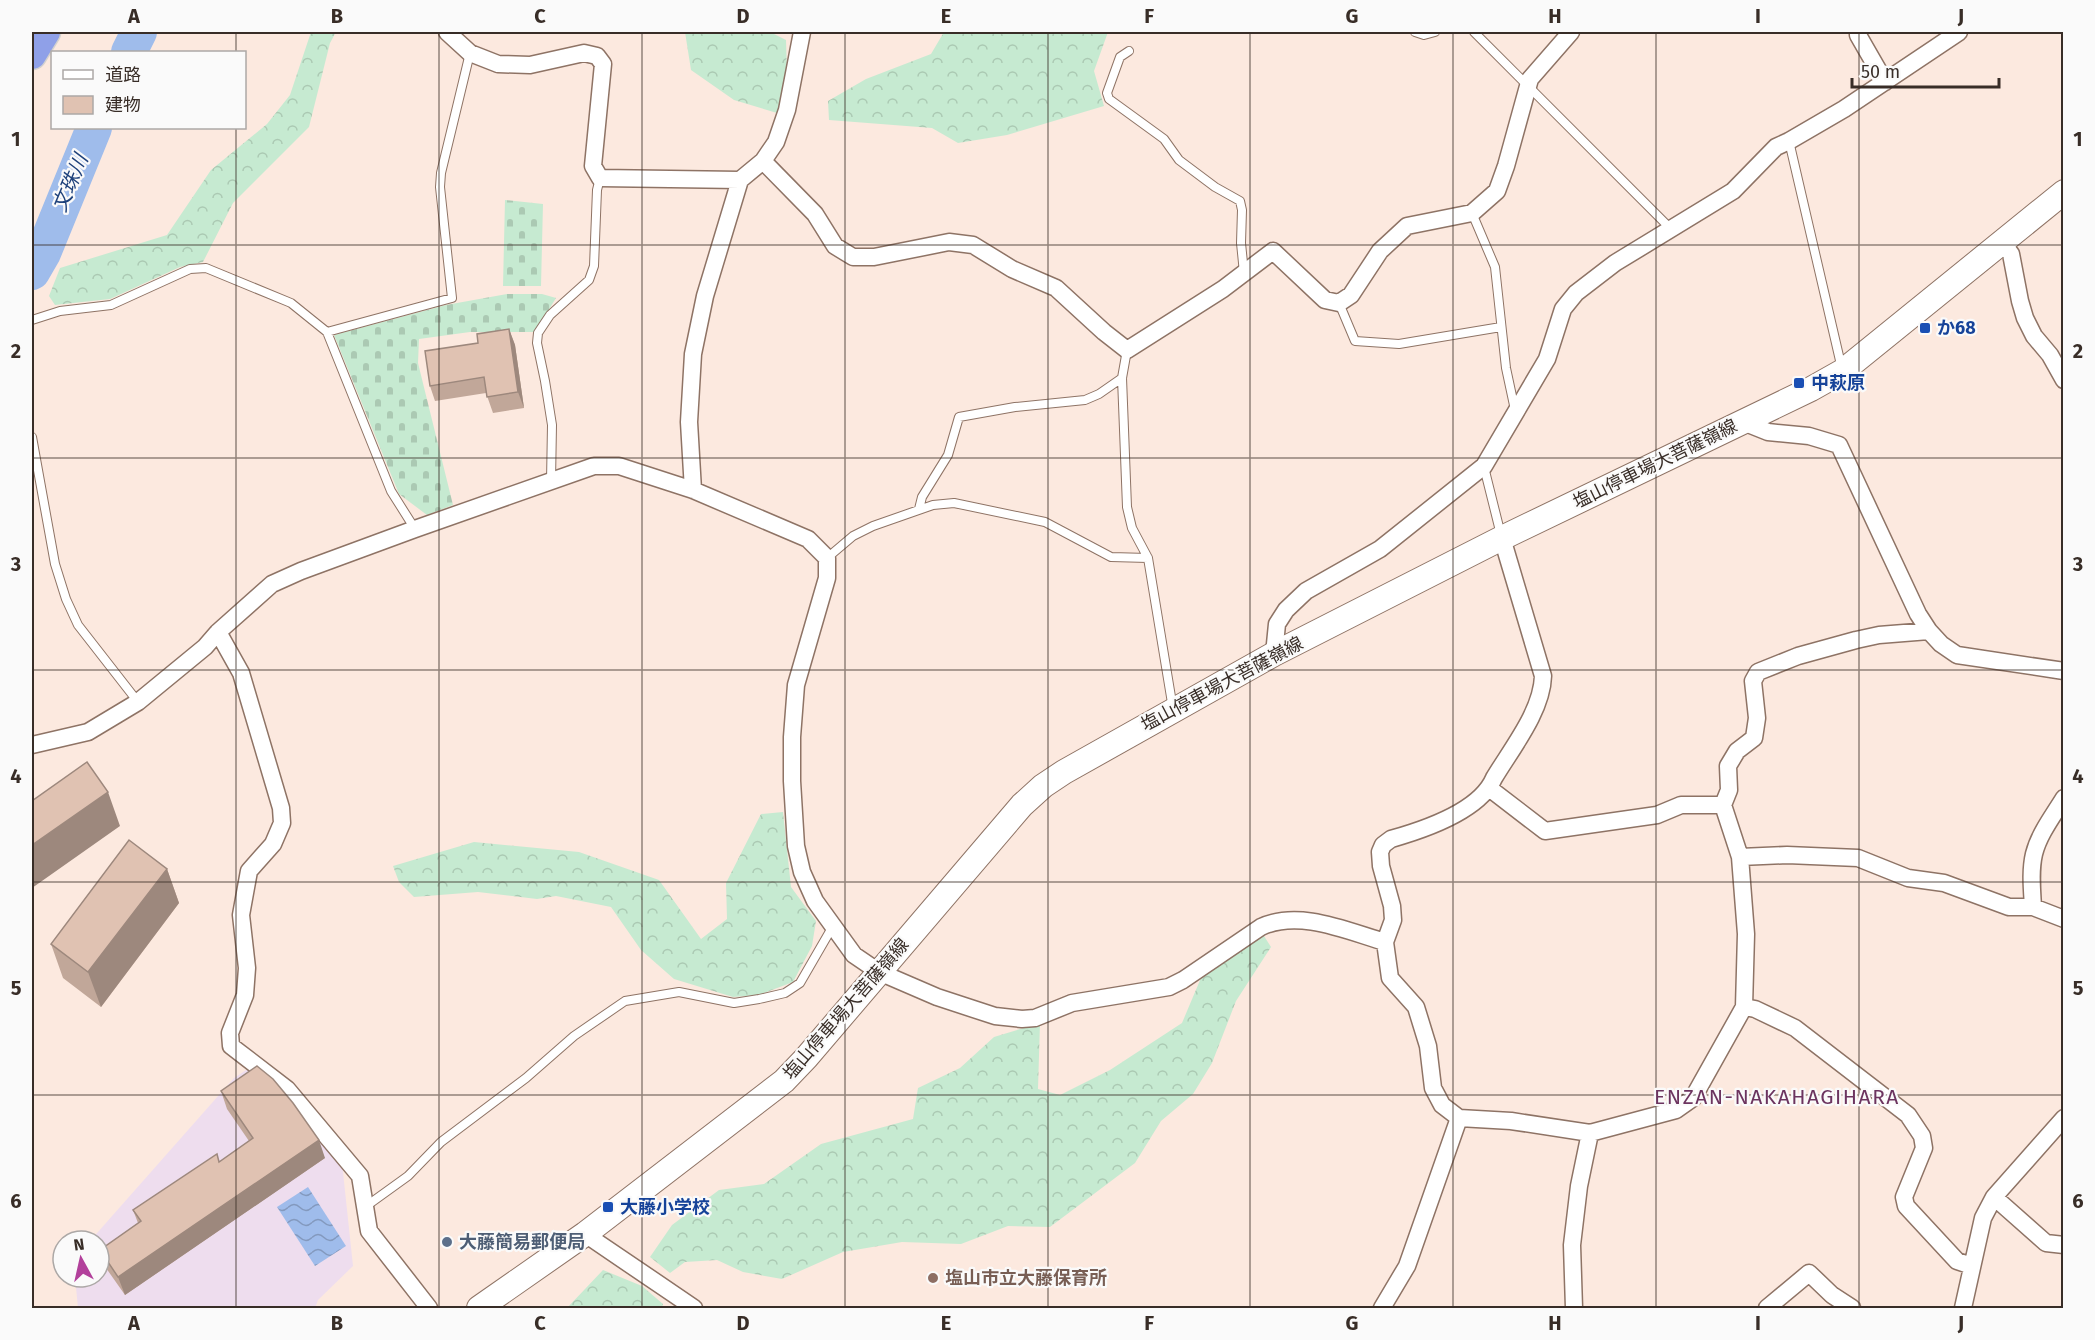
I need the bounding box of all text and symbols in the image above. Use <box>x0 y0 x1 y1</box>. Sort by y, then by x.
text: A <box>127 4 141 28</box>
text: B <box>331 4 343 28</box>
text: C <box>534 4 546 28</box>
text: D <box>736 4 750 28</box>
text: E <box>941 4 951 28</box>
text: F <box>1144 4 1154 28</box>
text: G <box>1346 4 1358 28</box>
text: H <box>1548 4 1562 28</box>
text: I <box>1755 4 1761 28</box>
text: J <box>1957 4 1964 28</box>
legend <box>51 51 246 129</box>
scale bar <box>1852 51 1999 89</box>
text: 50 m <box>1861 61 1900 83</box>
text: 道路 <box>105 64 141 86</box>
text: 建物 <box>105 94 141 116</box>
text: 1 <box>11 127 21 151</box>
text: 1 <box>2073 127 2083 151</box>
water label: 文珠川 <box>47 149 94 215</box>
place label: か68 <box>1937 317 1976 339</box>
marker: か68 <box>1918 321 1932 335</box>
text: 2 <box>11 339 21 363</box>
text: 2 <box>2073 339 2083 363</box>
place label: 中萩原 <box>1811 372 1865 394</box>
marker: 中萩原 <box>1792 376 1806 390</box>
street label: 塩山停車場大菩薩嶺線 <box>1569 415 1741 513</box>
text: 3 <box>10 552 21 576</box>
text: 3 <box>2072 552 2083 576</box>
street label: 塩山停車場大菩薩嶺線 <box>1137 632 1307 736</box>
text: 4 <box>10 764 22 788</box>
text: 4 <box>2072 764 2084 788</box>
street label: 塩山停車場大菩薩嶺線 <box>779 934 913 1084</box>
text: 5 <box>11 976 22 1000</box>
text: 5 <box>2073 976 2084 1000</box>
district label: ENZAN-NAKAHAGIHARA <box>1654 1084 1900 1110</box>
text: 6 <box>10 1189 22 1213</box>
text: 6 <box>2072 1189 2084 1213</box>
place label: 大藤小学校 <box>620 1196 710 1218</box>
marker: 大藤小学校 <box>601 1200 615 1214</box>
north arrow <box>51 1229 111 1289</box>
place label: 大藤簡易郵便局 <box>459 1231 585 1253</box>
text: N <box>72 1234 86 1255</box>
marker: 大藤簡易郵便局 <box>440 1235 454 1249</box>
place label: 塩山市立大藤保育所 <box>945 1267 1107 1289</box>
marker: 塩山市立大藤保育所 <box>926 1271 940 1285</box>
text: A <box>127 1311 141 1335</box>
text: B <box>331 1311 343 1335</box>
text: C <box>534 1311 546 1335</box>
text: D <box>736 1311 750 1335</box>
text: E <box>941 1311 951 1335</box>
text: F <box>1144 1311 1154 1335</box>
text: G <box>1346 1311 1358 1335</box>
text: H <box>1548 1311 1562 1335</box>
text: I <box>1755 1311 1761 1335</box>
text: J <box>1957 1311 1964 1335</box>

